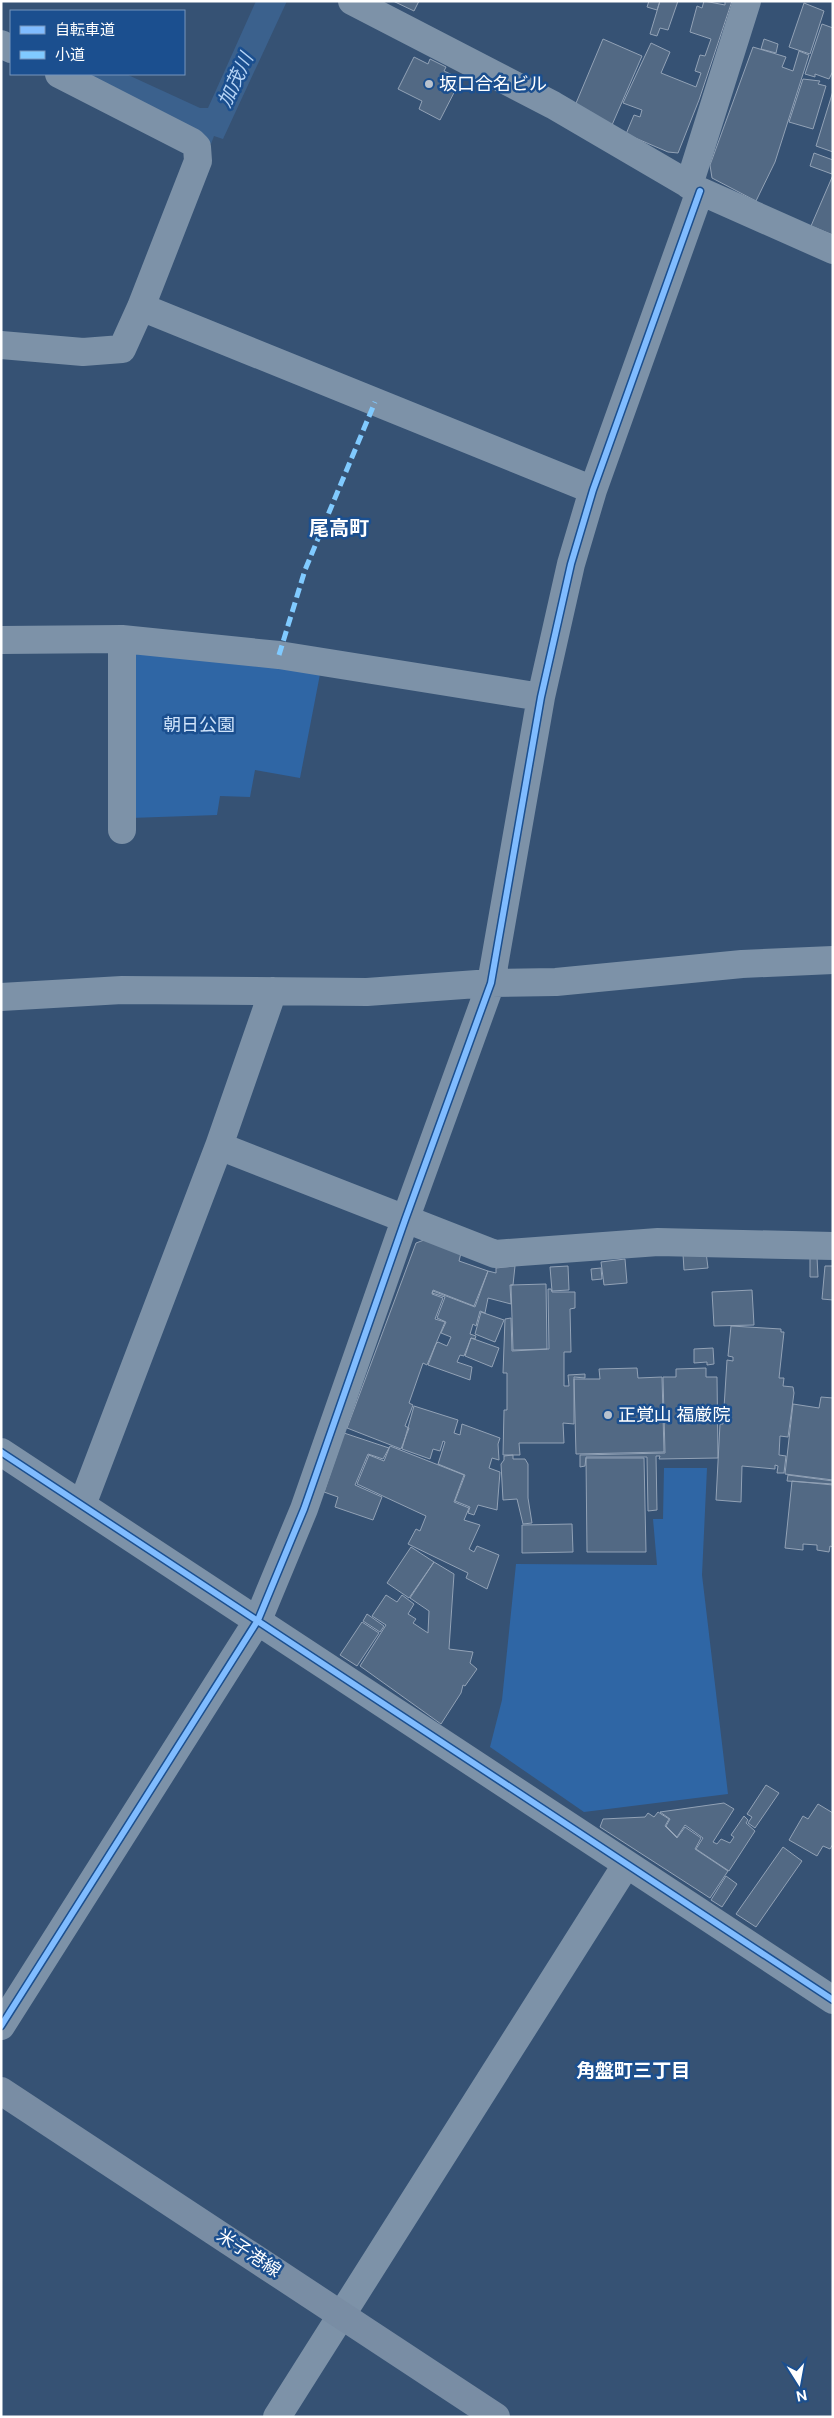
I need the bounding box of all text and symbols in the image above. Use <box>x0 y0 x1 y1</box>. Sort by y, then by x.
legend <box>10 10 185 75</box>
text: 自転車道 <box>55 21 115 38</box>
text: 小道 <box>55 46 85 63</box>
water label: 加茂川 <box>213 48 258 110</box>
place label: 坂口合名ビル <box>439 73 547 94</box>
marker: 坂口合名ビル <box>423 78 435 90</box>
district label: 尾高町 <box>309 516 369 540</box>
park label: 朝日公園 <box>163 714 235 735</box>
place label: 正覚山 福厳院 <box>618 1404 730 1425</box>
marker: 正覚山 福厳院 <box>602 1409 614 1421</box>
district label: 角盤町三丁目 <box>576 2059 690 2081</box>
street label: 米子港線 <box>213 2224 285 2281</box>
north arrow <box>774 2358 824 2408</box>
text: N <box>795 2387 808 2405</box>

